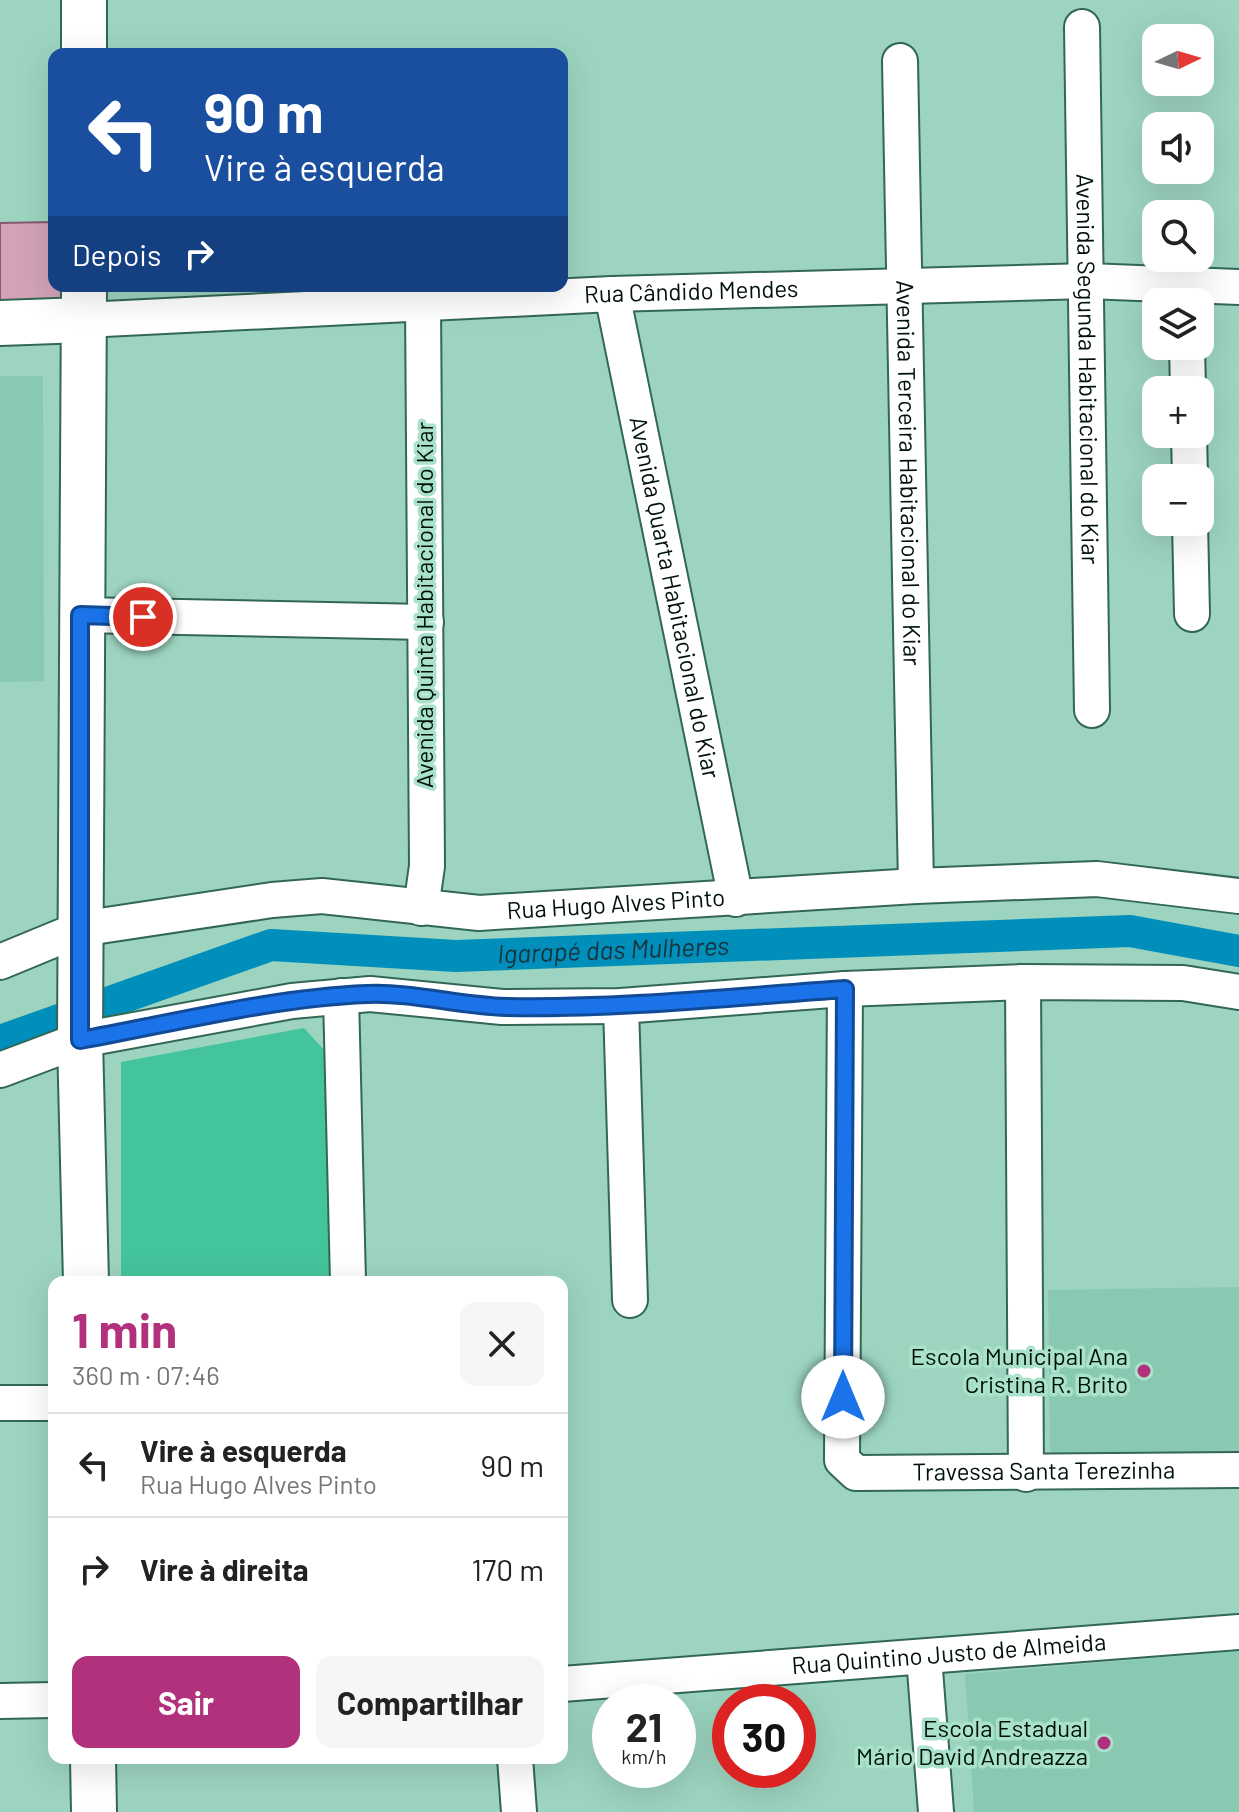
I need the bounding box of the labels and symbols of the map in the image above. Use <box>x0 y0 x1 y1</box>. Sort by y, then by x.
north arrow <box>1142 24 1214 96</box>
street label: Avenida Segunda Habitacional do Kiar <box>1071 173 1106 565</box>
street label: Rua Cândido Mendes <box>583 273 799 308</box>
street label: Avenida Terceira Habitacional do Kiar <box>891 280 928 666</box>
street label: Avenida Quarta Habitacional do Kiar <box>624 414 727 781</box>
street label: Avenida Quinta Habitacional do Kiar <box>409 421 438 788</box>
pin <box>109 583 177 651</box>
street label: Rua Hugo Alves Pinto <box>506 882 726 924</box>
water label: Igarapé das Mulheres <box>496 929 730 968</box>
place label: Escola Municipal Ana Cristina R. Brito <box>911 1341 1128 1398</box>
position arrow <box>801 1355 885 1439</box>
marker: Escola Municipal Ana Cristina R. Brito <box>1135 1362 1153 1380</box>
street label: Travessa Santa Terezinha <box>912 1454 1175 1486</box>
street label: Rua Quintino Justo de Almeida <box>790 1626 1107 1679</box>
speed limit sign: 30 <box>712 1684 816 1788</box>
place label: Escola Estadual Mário David Andreazza <box>856 1713 1088 1770</box>
marker: Escola Estadual Mário David Andreazza <box>1095 1734 1113 1752</box>

